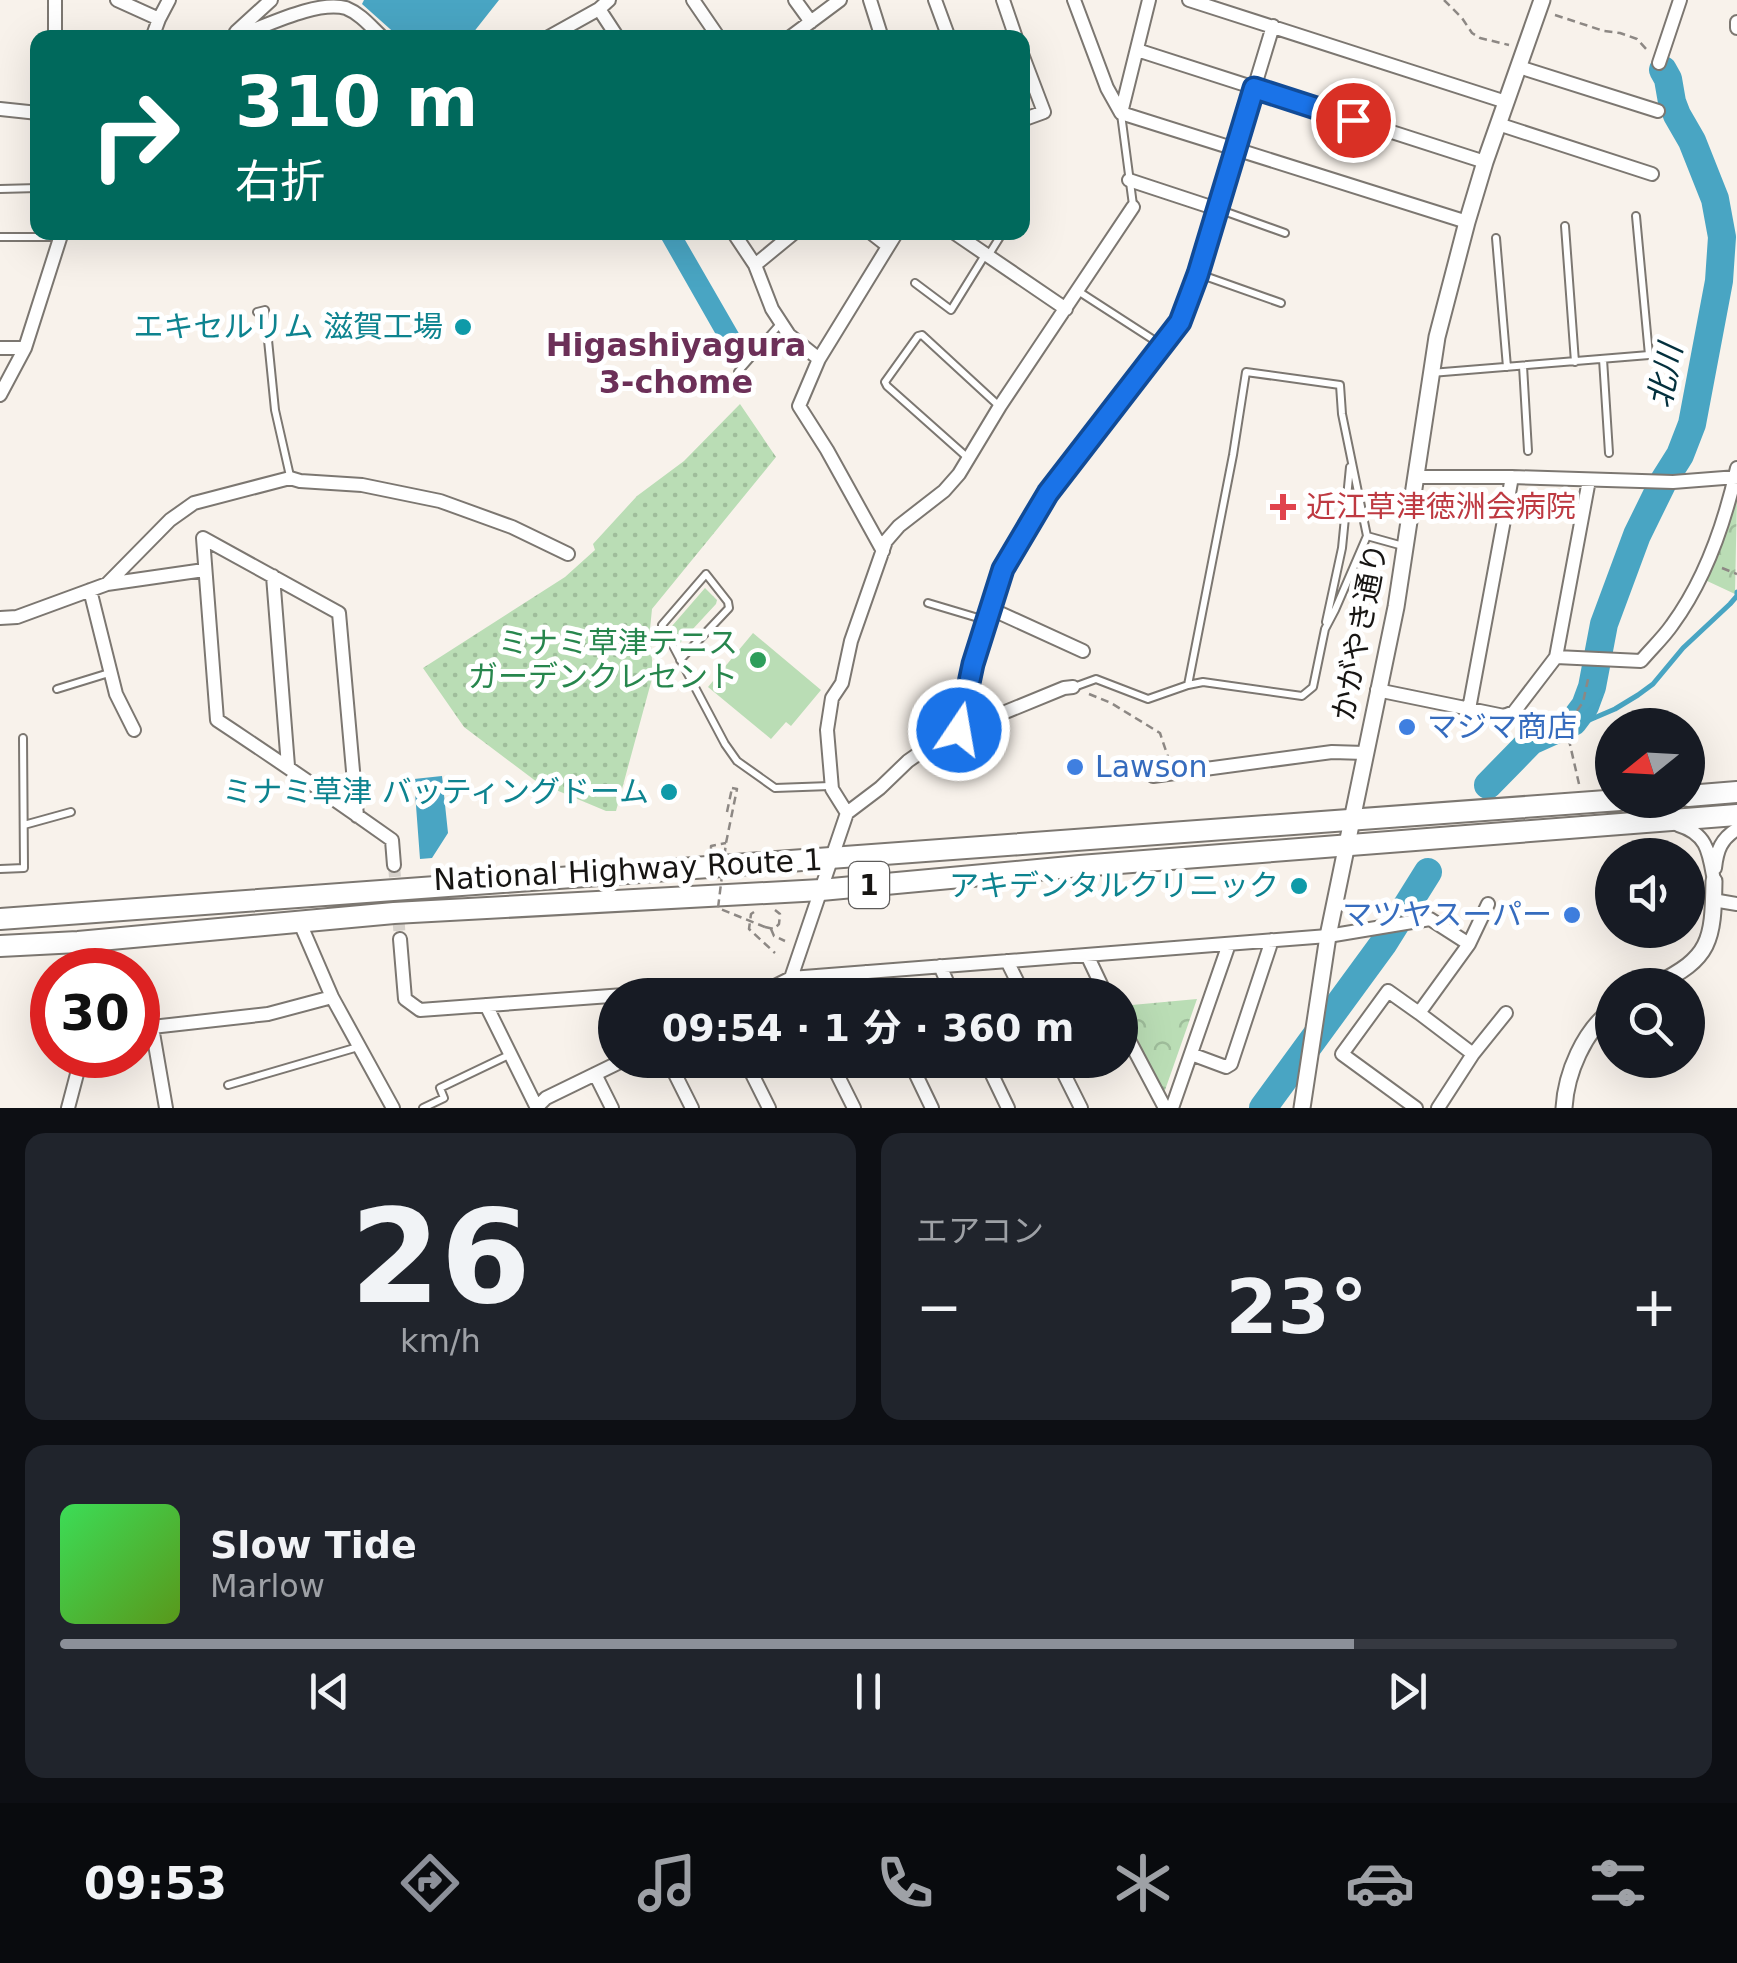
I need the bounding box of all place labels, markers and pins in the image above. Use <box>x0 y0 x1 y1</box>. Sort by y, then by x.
pin <box>1311 78 1396 163</box>
place label: エキセルリム 滋賀工場 <box>133 309 443 344</box>
marker: エキセルリム 滋賀工場 <box>452 316 474 338</box>
place label: 近江草津徳洲会病院 <box>1306 489 1576 524</box>
marker: 近江草津徳洲会病院 <box>1270 494 1296 520</box>
place label: ミナミ草津テニス ガーデンクレセント <box>468 625 738 694</box>
marker: ミナミ草津テニス ガーデンクレセント <box>747 649 769 671</box>
place label: マジマ商店 <box>1427 709 1577 744</box>
marker: マジマ商店 <box>1396 716 1418 738</box>
place label: Lawson <box>1095 749 1208 784</box>
marker: Lawson <box>1064 756 1086 778</box>
place label: ミナミ草津 バッティングドーム <box>222 774 649 809</box>
marker: ミナミ草津 バッティングドーム <box>658 781 680 803</box>
place label: アキデンタルクリニック <box>949 868 1279 903</box>
marker: アキデンタルクリニック <box>1288 875 1310 897</box>
place label: マツヤスーパー <box>1342 897 1552 932</box>
marker: マツヤスーパー <box>1561 904 1583 926</box>

